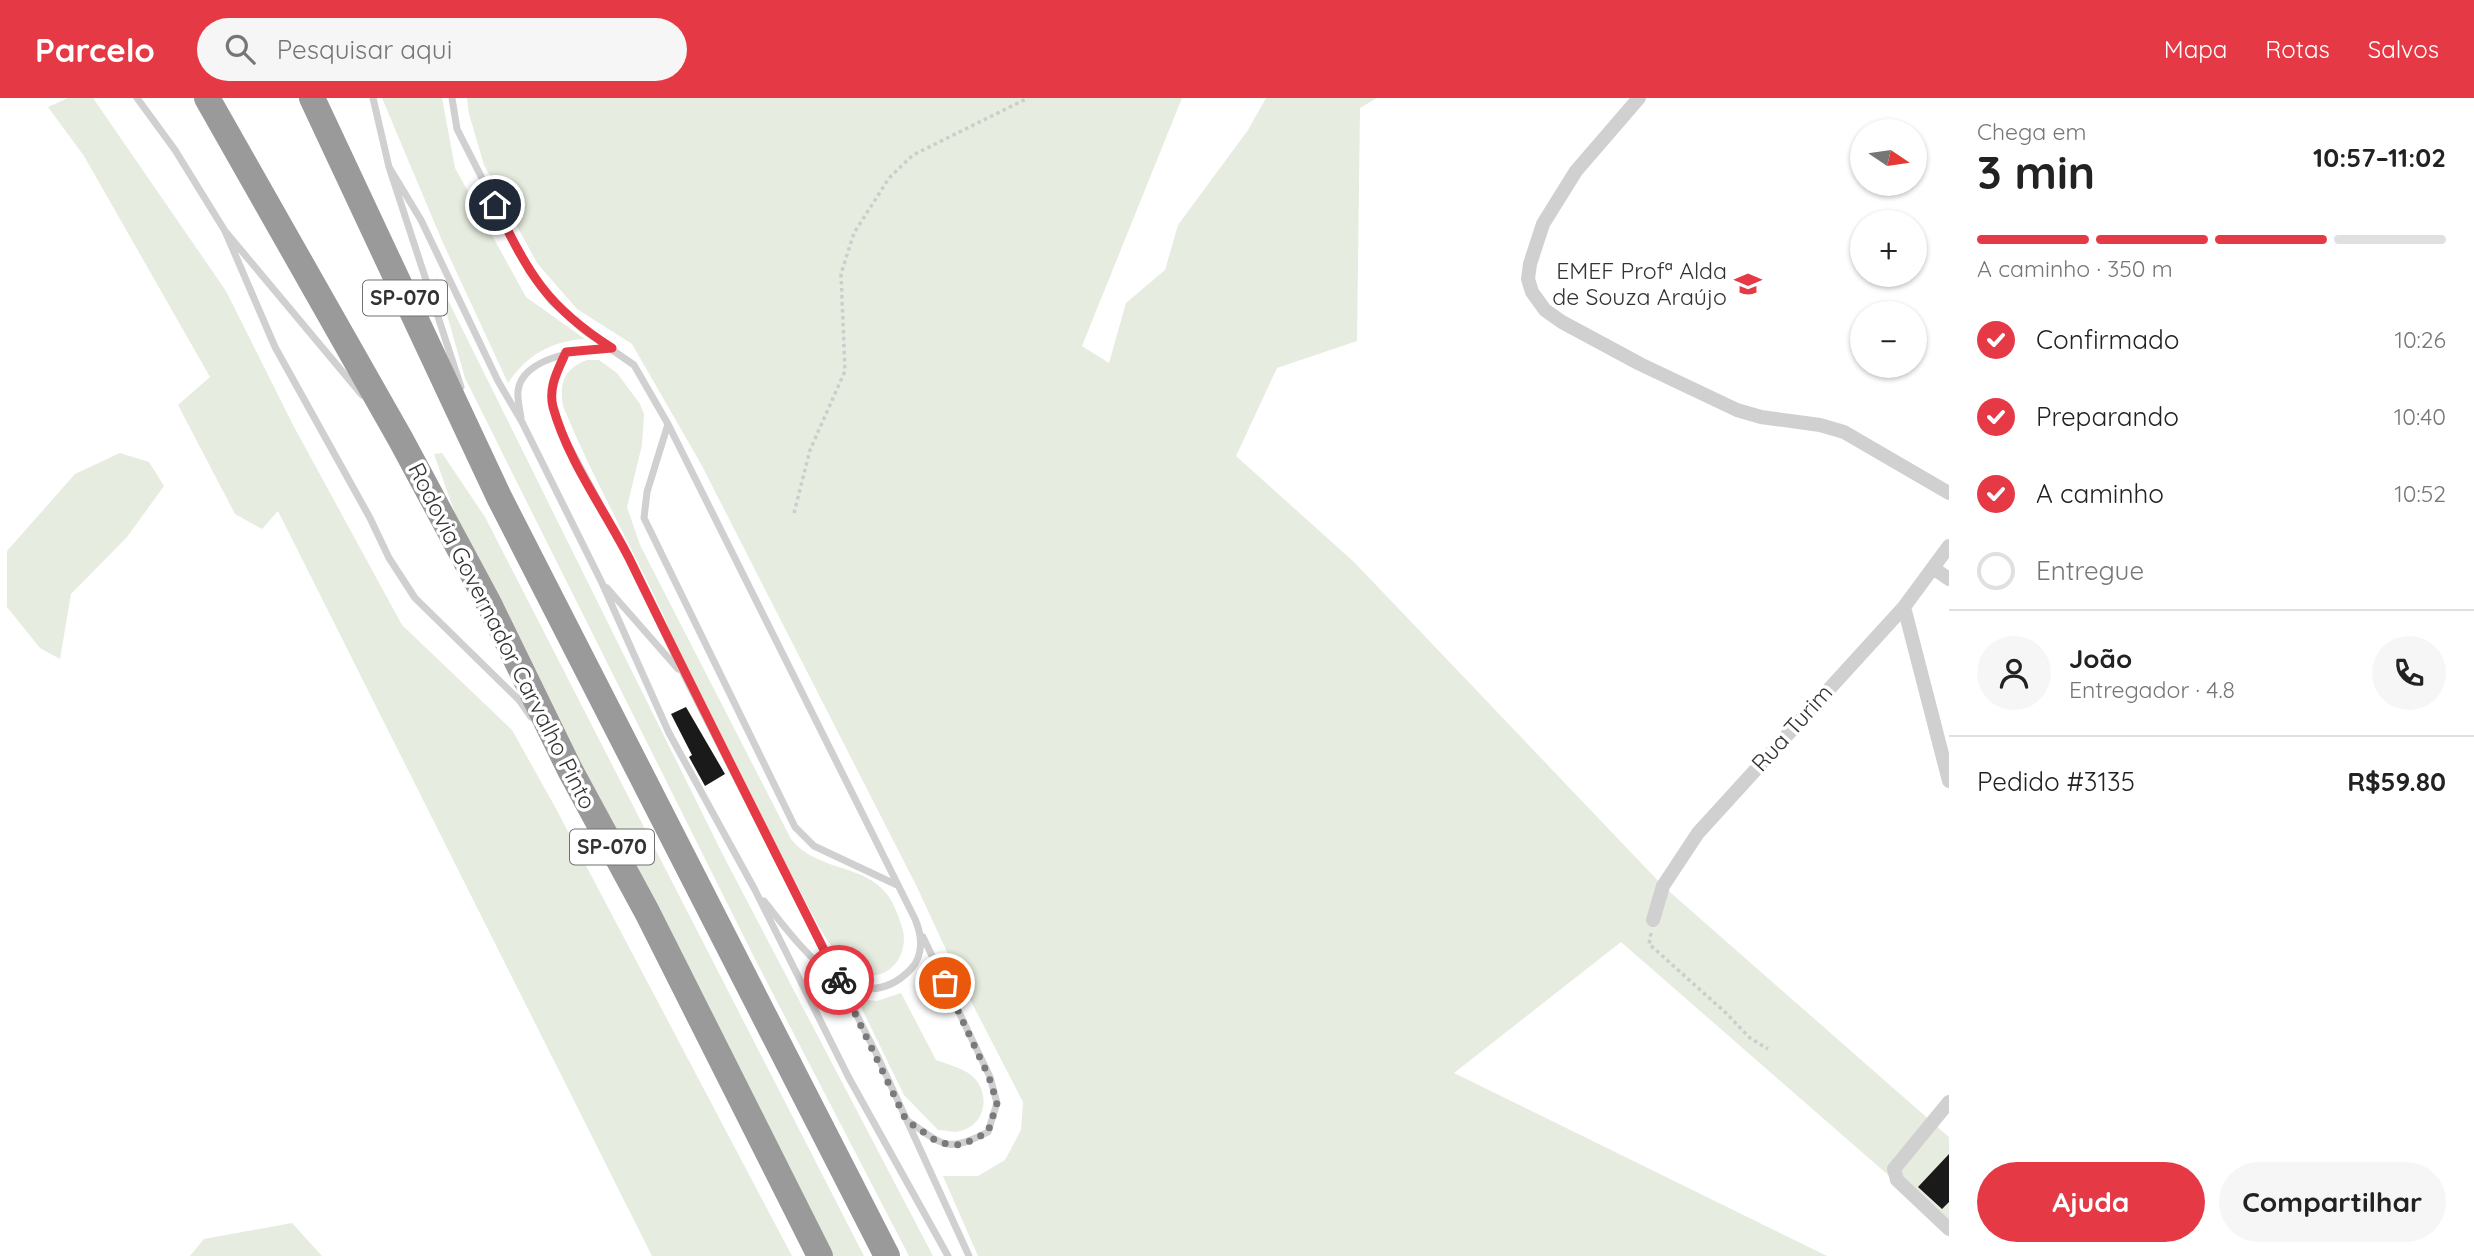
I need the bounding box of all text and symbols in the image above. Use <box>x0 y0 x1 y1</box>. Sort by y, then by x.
search box <box>197 18 687 81</box>
text: Parcelo <box>35 29 155 70</box>
icon: search <box>221 30 259 68</box>
text: Pesquisar aqui <box>277 33 452 66</box>
text: Mapa <box>2164 34 2227 64</box>
text: Rotas <box>2265 34 2330 64</box>
text: Salvos <box>2368 34 2439 64</box>
text: Chega em <box>1977 117 2086 146</box>
north arrow <box>1850 119 1927 196</box>
map controls <box>1850 119 1927 378</box>
text: 10:57–11:02 <box>2313 141 2446 174</box>
text: 3 min <box>1977 143 2095 201</box>
pin <box>465 175 525 235</box>
icon: home <box>476 186 514 224</box>
button: + <box>1850 210 1927 287</box>
text: A caminho · 350 m <box>1977 254 2173 283</box>
place label: EMEF Profª Alda de Souza Araújo <box>1552 256 1727 311</box>
school or university icon: EMEF Profª Alda de Souza Araújo <box>1733 269 1763 299</box>
road number: SP-070 <box>363 280 447 316</box>
button: − <box>1850 301 1927 378</box>
icon: check <box>1977 321 2015 359</box>
text: Confirmado <box>2036 323 2180 356</box>
text: 10:26 <box>2394 325 2446 354</box>
icon: check <box>1977 398 2015 436</box>
text: Preparando <box>2036 400 2179 433</box>
text: 10:40 <box>2394 402 2446 431</box>
street label: Rodovia Governador Carvalho Pinto <box>402 458 603 814</box>
icon: check <box>1977 475 2015 513</box>
text: A caminho <box>2036 477 2164 510</box>
text: 10:52 <box>2394 479 2446 508</box>
text: Entregue <box>2036 554 2144 587</box>
button: person <box>1977 636 2051 710</box>
button: phone <box>2372 636 2446 710</box>
text: João <box>2069 642 2132 675</box>
text: Entregador · 4.8 <box>2069 675 2235 704</box>
street label: Rua Turim <box>1745 678 1838 777</box>
text: Pedido #3135 <box>1977 765 2135 798</box>
text: R$59.80 <box>2347 765 2446 798</box>
road number: SP-070 <box>570 830 654 864</box>
courier <box>804 945 874 1015</box>
pin <box>915 953 975 1013</box>
icon: bike <box>820 961 858 999</box>
icon: bag <box>926 964 964 1002</box>
button: Ajuda <box>1977 1162 2205 1242</box>
button: Compartilhar <box>2219 1162 2446 1242</box>

